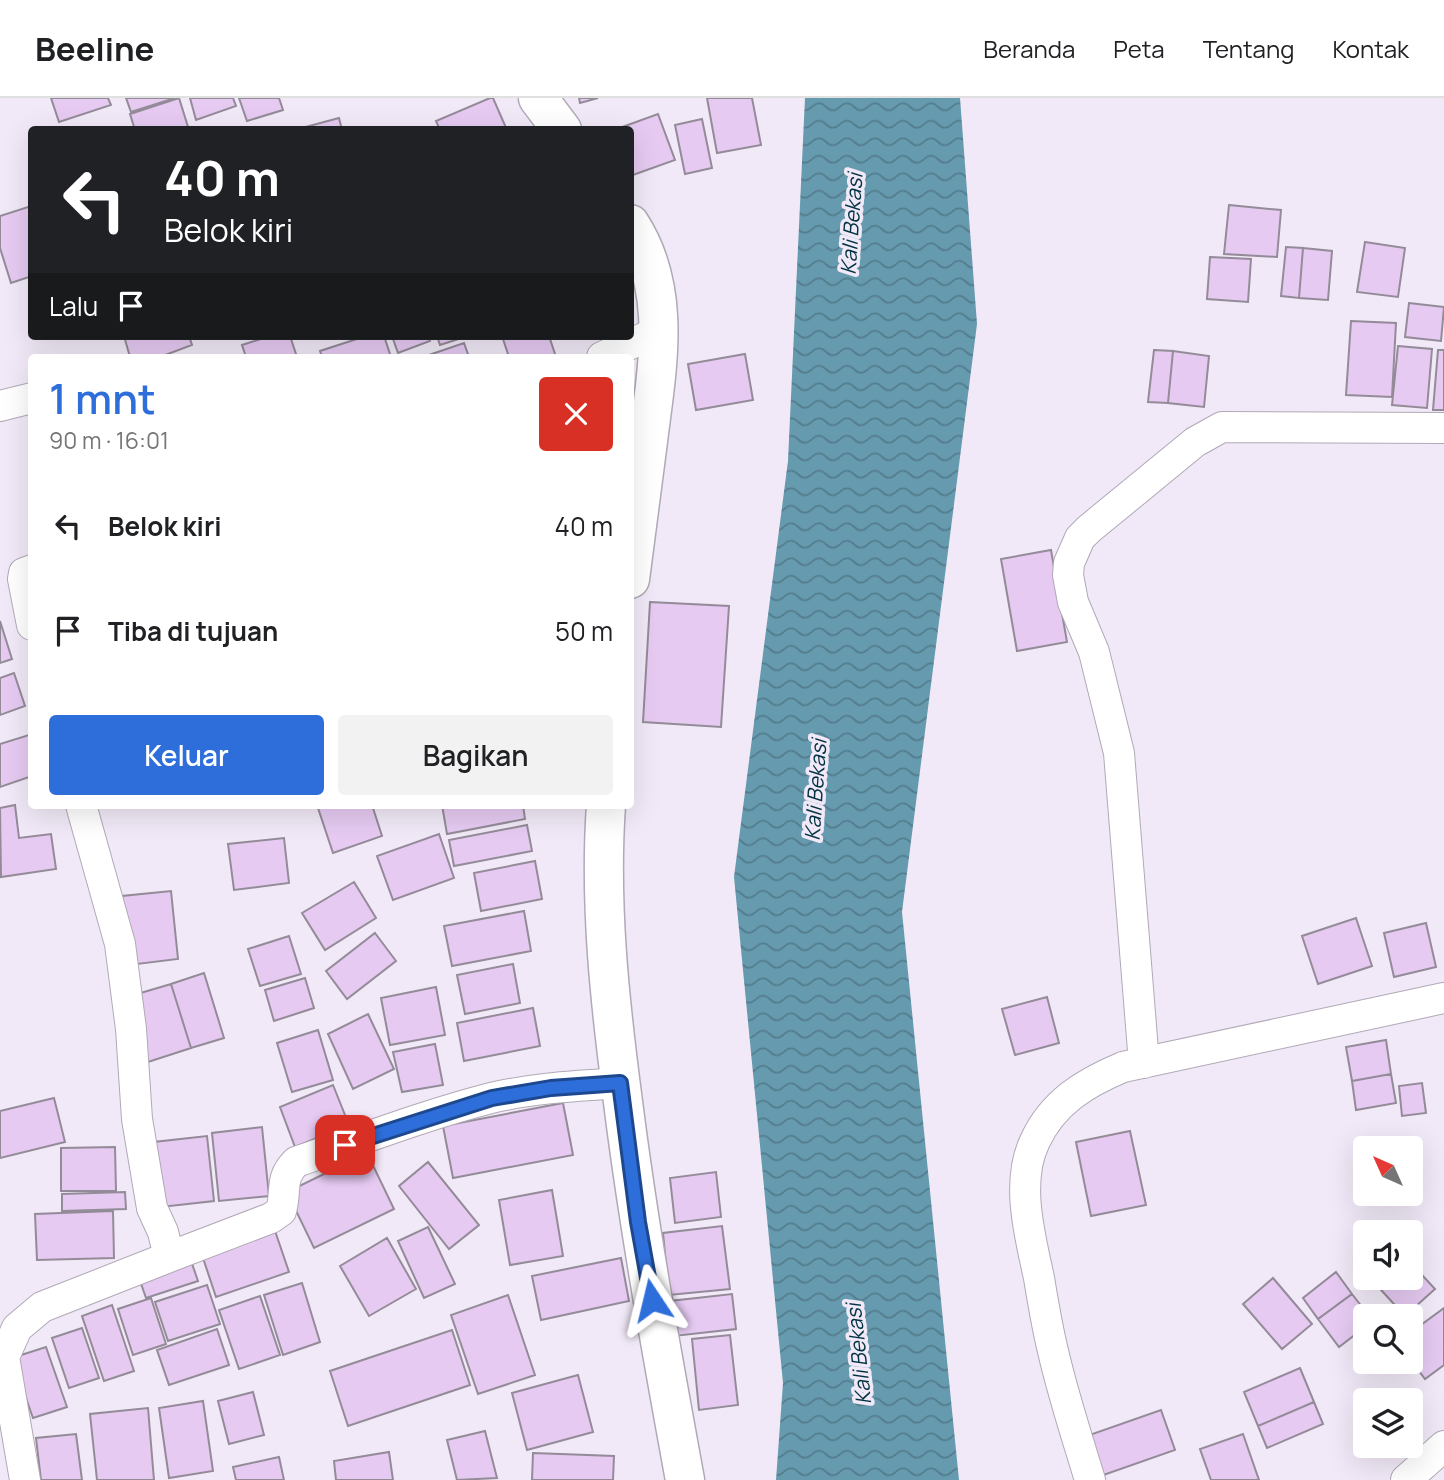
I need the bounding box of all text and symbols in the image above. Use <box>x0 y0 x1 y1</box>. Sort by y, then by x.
text: Beeline <box>35 26 154 71</box>
text: Beranda <box>983 32 1075 65</box>
text: Peta <box>1113 32 1165 65</box>
text: Tentang <box>1203 32 1294 65</box>
text: Kontak <box>1332 32 1409 65</box>
text: 40 m <box>164 144 280 211</box>
icon: left <box>49 154 140 245</box>
water label: Kali Bekasi <box>834 169 869 275</box>
text: Belok kiri <box>164 208 293 252</box>
icon: arrive <box>112 287 150 325</box>
text: Lalu <box>49 288 98 324</box>
text: 1 mnt <box>49 369 156 427</box>
button: close <box>539 377 613 451</box>
text: 90 m · 16:01 <box>49 424 169 456</box>
icon: left <box>49 507 87 545</box>
text: Belok kiri <box>108 508 222 544</box>
text: 40 m <box>555 508 613 544</box>
icon: arrive <box>49 612 87 650</box>
text: Tiba di tujuan <box>108 613 278 649</box>
text: 50 m <box>555 613 613 649</box>
button: Keluar <box>49 715 324 795</box>
button: Bagikan <box>338 715 613 795</box>
water label: Kali Bekasi <box>798 735 833 841</box>
pin <box>315 1115 375 1175</box>
icon: arrive <box>326 1126 364 1164</box>
north arrow <box>1353 1136 1423 1206</box>
map controls <box>1353 1136 1423 1458</box>
button: sound <box>1353 1220 1423 1290</box>
position arrow <box>615 1263 689 1337</box>
water label: Kali Bekasi <box>838 1299 877 1406</box>
button: search <box>1353 1304 1423 1374</box>
button: layers <box>1353 1388 1423 1458</box>

